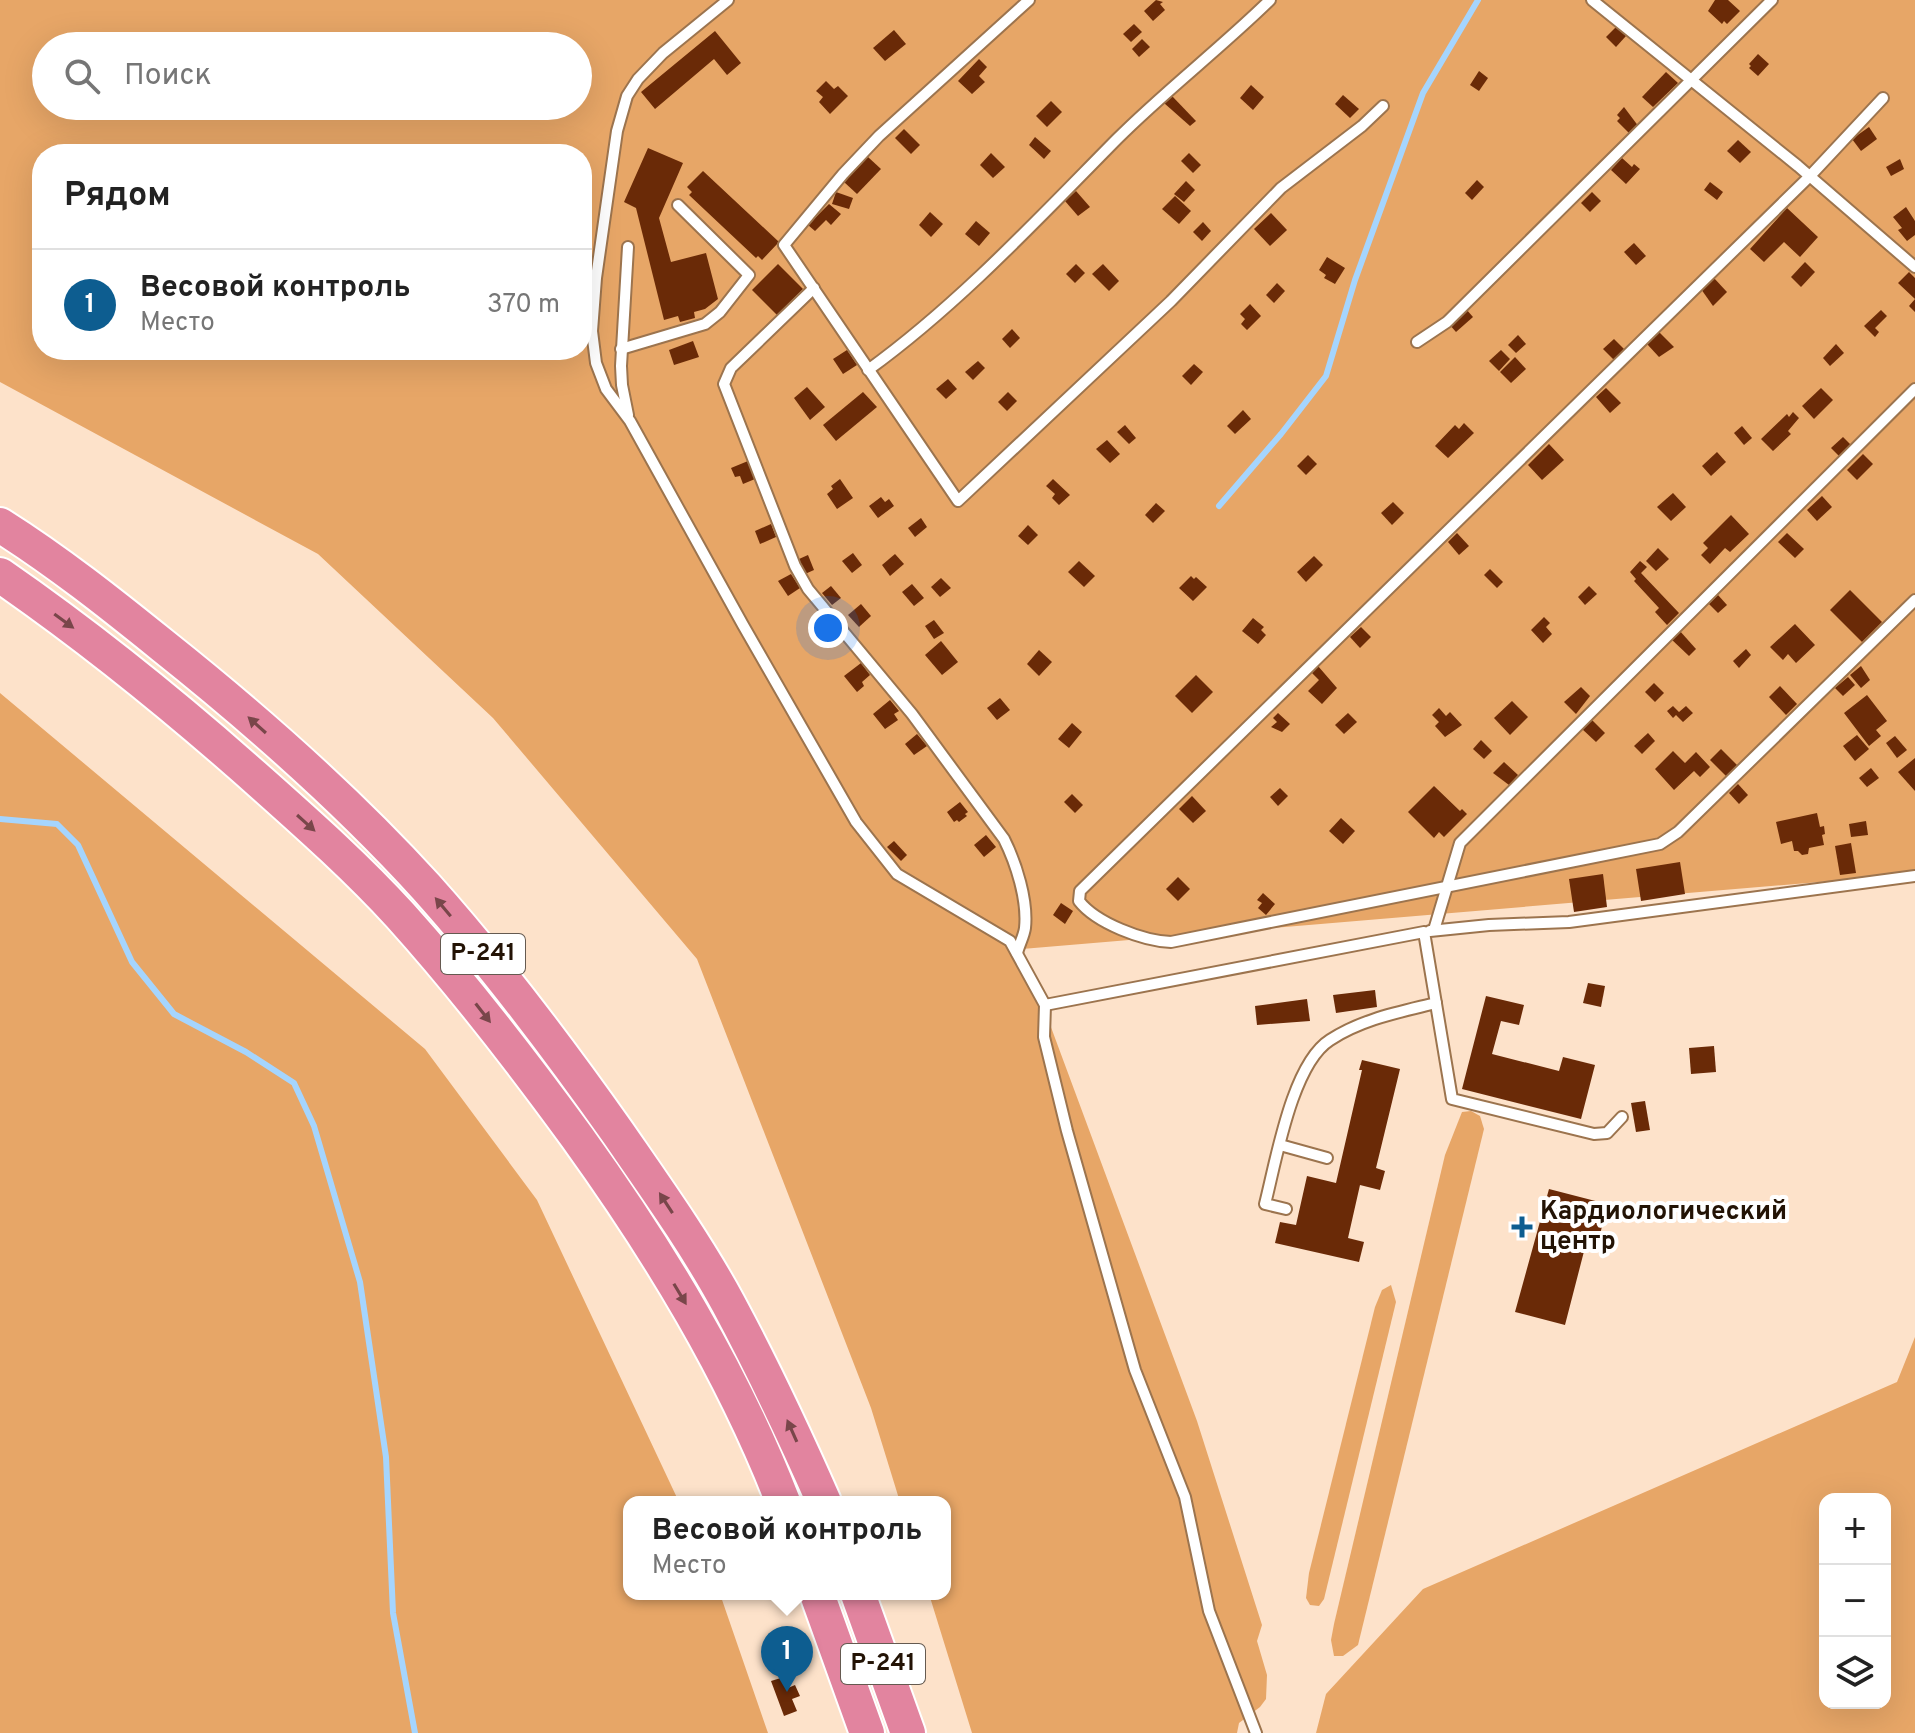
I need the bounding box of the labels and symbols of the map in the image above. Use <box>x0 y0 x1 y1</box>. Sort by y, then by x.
your location <box>808 608 848 648</box>
one-way arrow <box>53 612 74 628</box>
one-way arrow <box>248 716 267 734</box>
one-way arrow <box>297 813 316 831</box>
one-way arrow <box>434 897 452 916</box>
road number: Р-241 <box>441 934 525 974</box>
one-way arrow <box>474 1003 491 1023</box>
one-way arrow <box>659 1193 674 1214</box>
place label: Кардиологический центр <box>1540 1196 1787 1259</box>
marker: Кардиологический центр <box>1511 1216 1533 1238</box>
one-way arrow <box>673 1283 687 1305</box>
one-way arrow <box>786 1419 799 1442</box>
pin: 1 <box>761 1626 813 1692</box>
road number: Р-241 <box>841 1644 925 1684</box>

